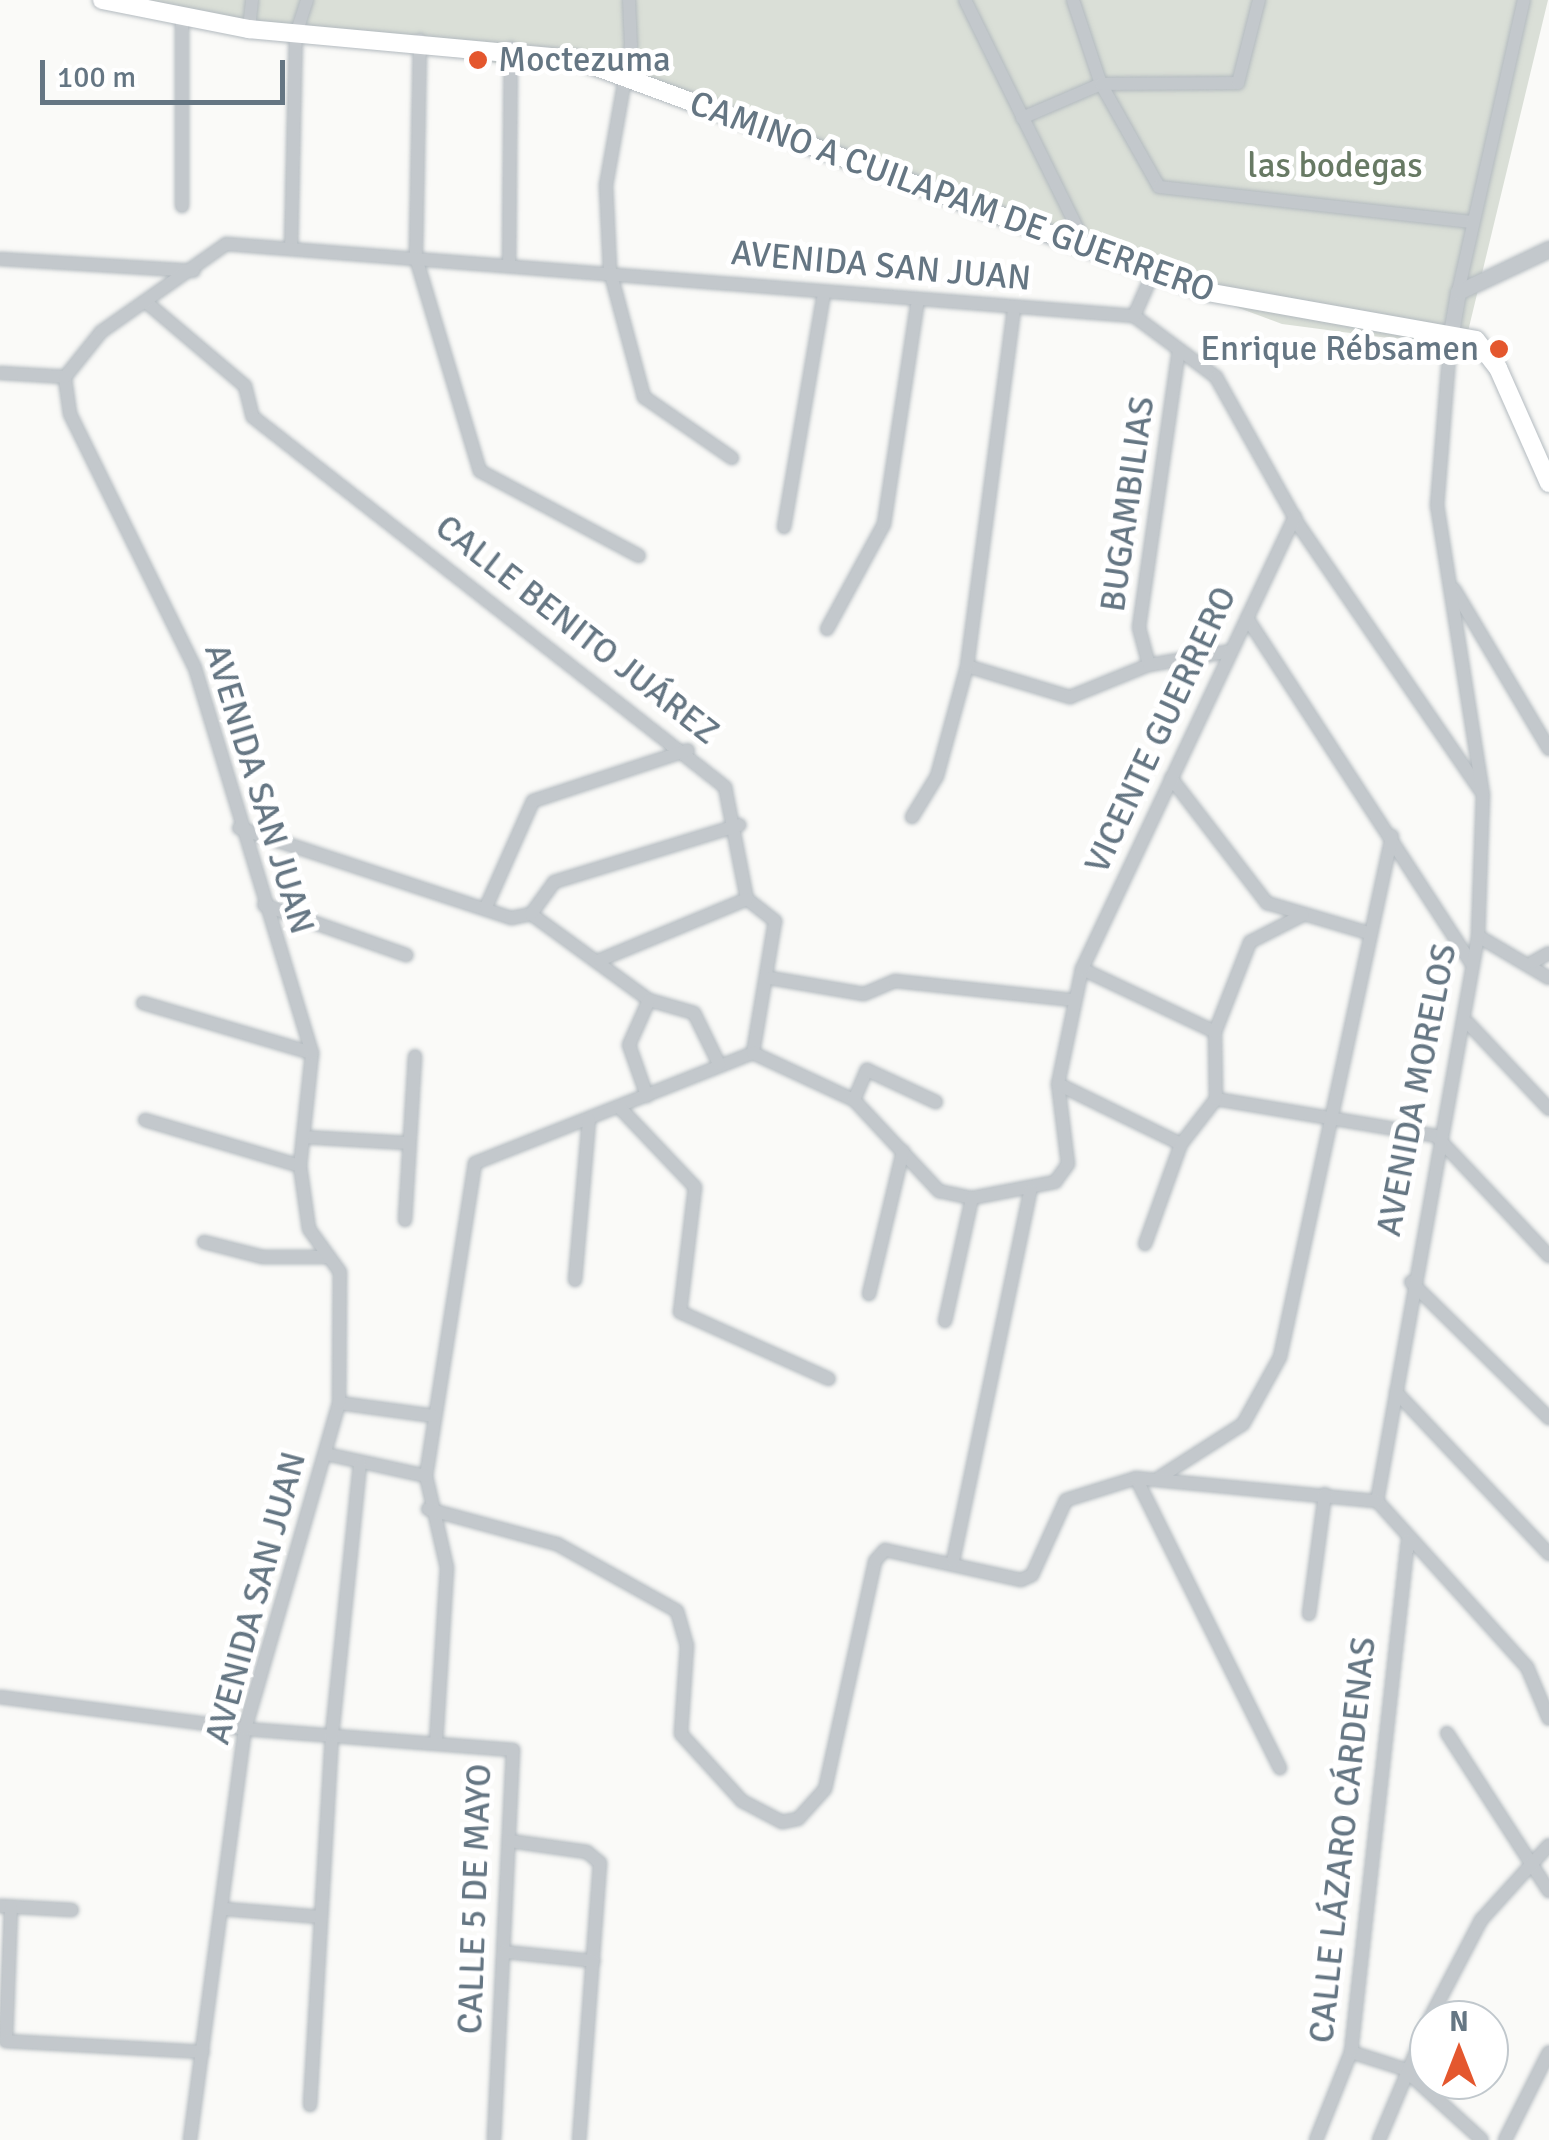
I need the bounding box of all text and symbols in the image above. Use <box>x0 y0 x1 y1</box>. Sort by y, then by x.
place label: Moctezuma <box>498 39 671 81</box>
scale bar <box>45 40 290 102</box>
marker: Moctezuma <box>467 49 489 71</box>
text: 100 m <box>57 59 136 96</box>
street label: CAMINO A CUILAPAM DE GUERRERO <box>684 82 1220 312</box>
park label: las bodegas <box>1247 145 1423 187</box>
street label: AVENIDA SAN JUAN <box>729 232 1033 300</box>
place label: Enrique Rébsamen <box>1200 328 1479 370</box>
marker: Enrique Rébsamen <box>1488 338 1510 360</box>
street label: BUGAMBILIAS <box>1092 394 1164 614</box>
street label: CALLE BENITO JUÁREZ <box>427 506 727 754</box>
street label: VICENTE GUERRERO <box>1076 580 1246 880</box>
street label: AVENIDA SAN JUAN <box>195 639 323 939</box>
street label: AVENIDA MORELOS <box>1368 940 1466 1240</box>
street label: AVENIDA SAN JUAN <box>197 1447 315 1749</box>
street label: CALLE LÁZARO CÁRDENAS <box>1301 1635 1385 2045</box>
street label: CALLE 5 DE MAYO <box>449 1763 501 2035</box>
north arrow <box>1409 2000 1509 2100</box>
text: N <box>1449 2005 1469 2039</box>

